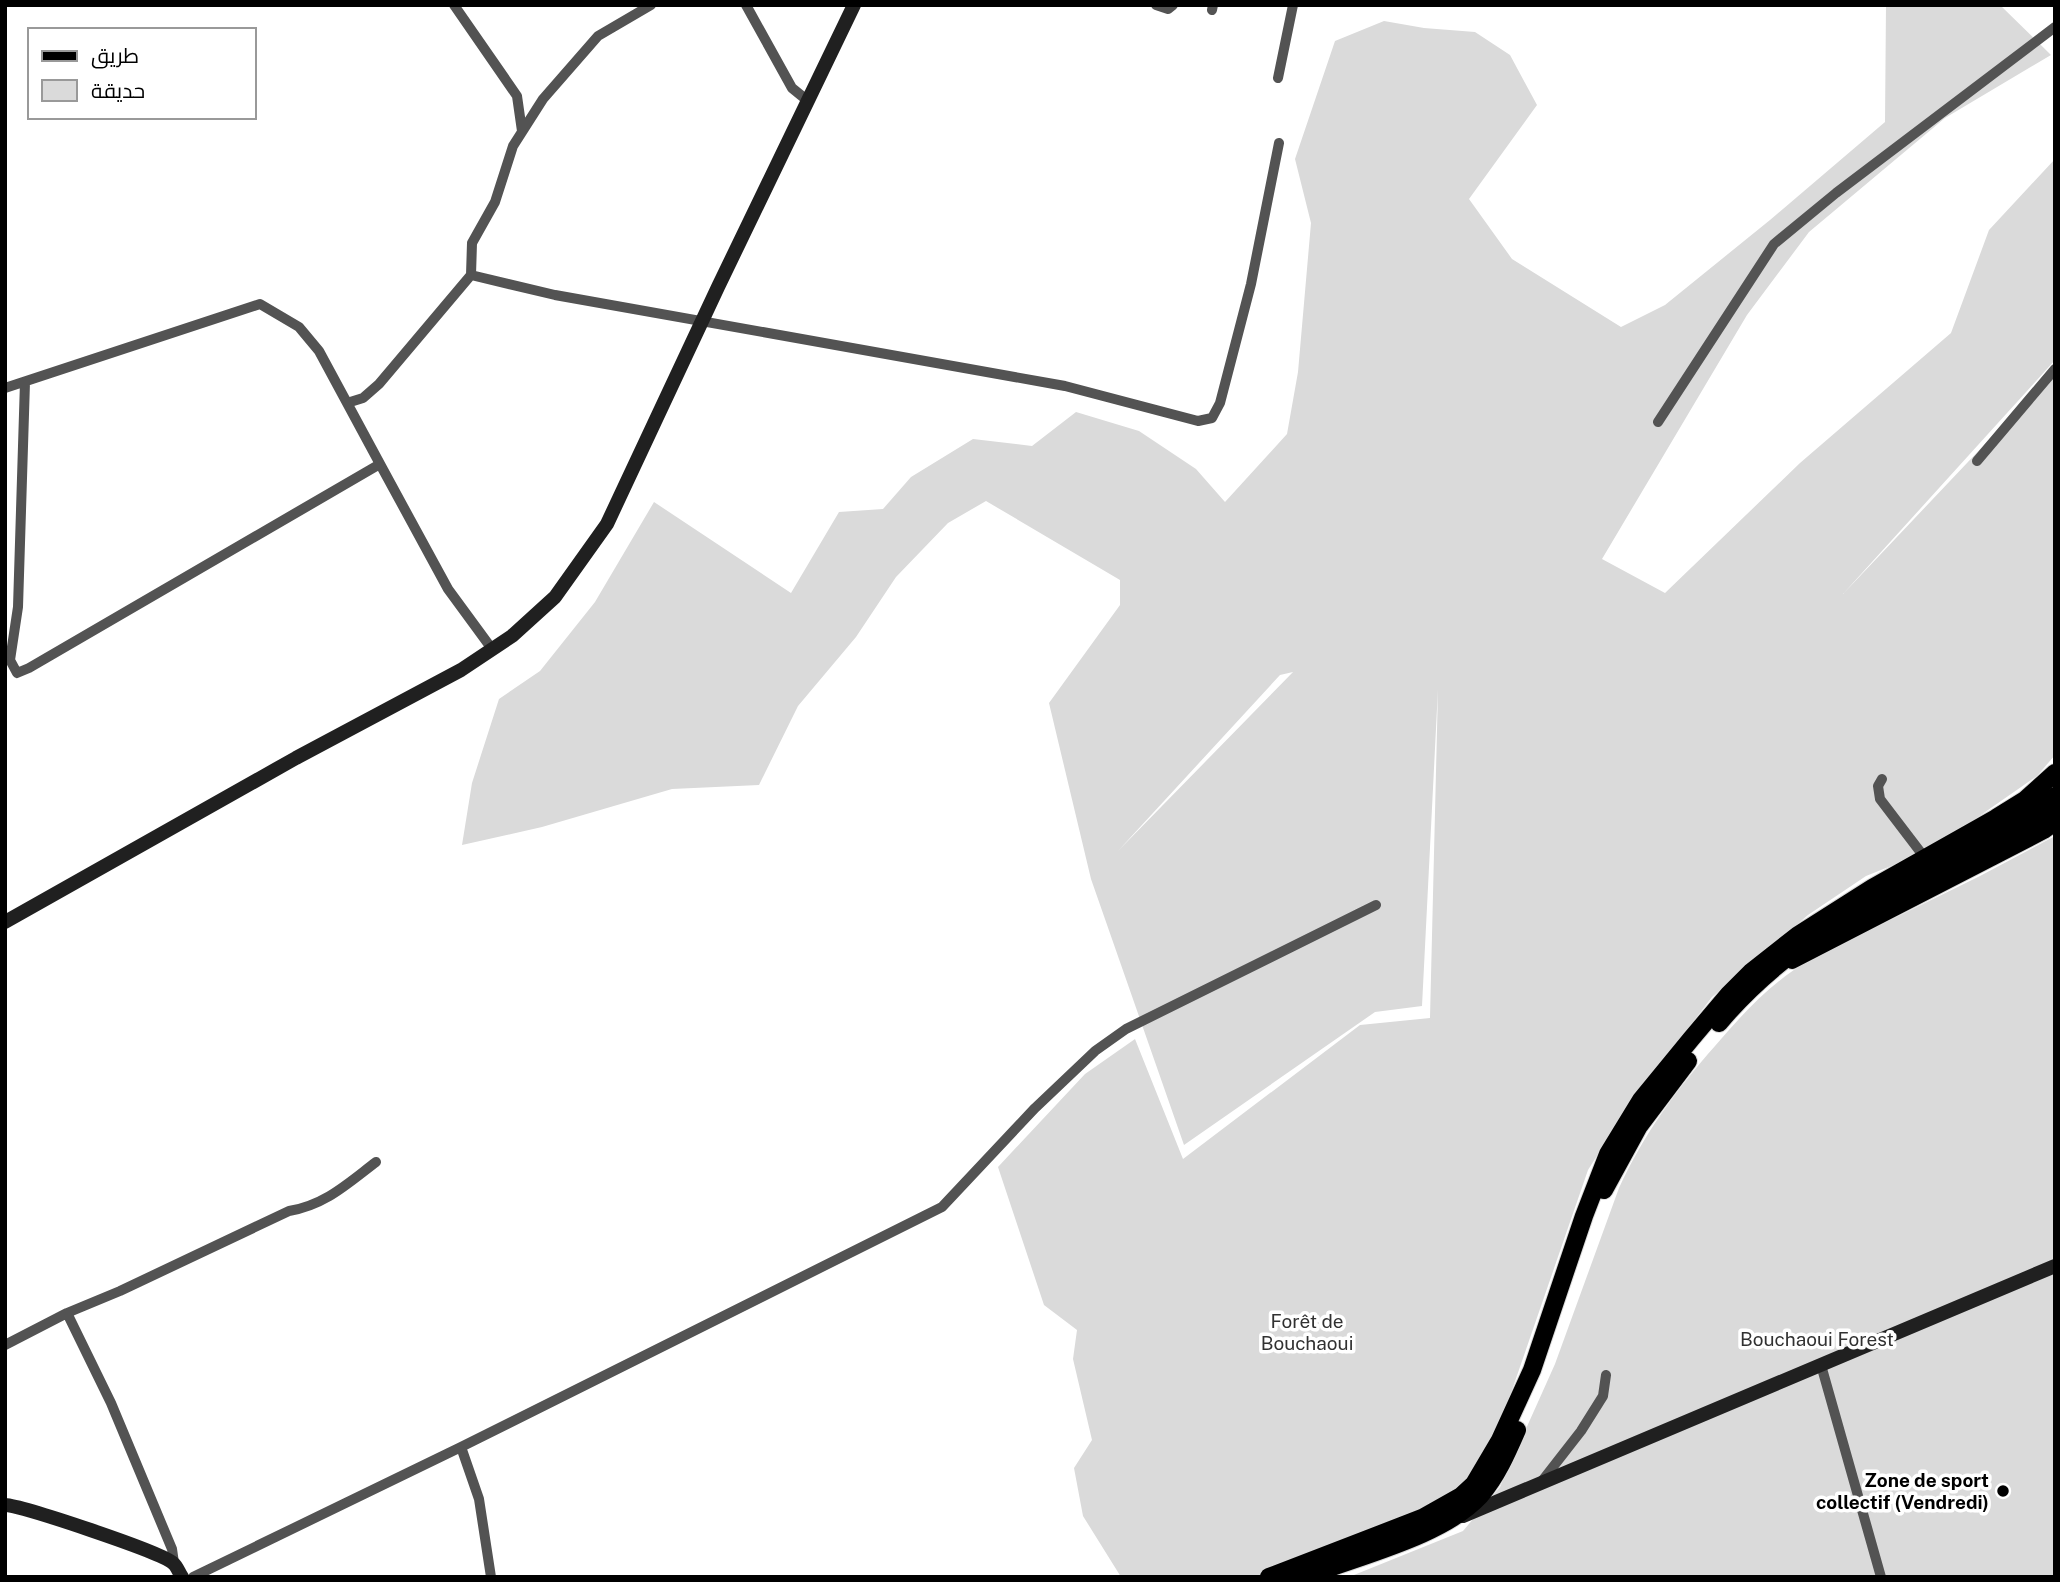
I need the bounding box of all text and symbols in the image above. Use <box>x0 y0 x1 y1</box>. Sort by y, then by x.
legend <box>28 28 256 119</box>
text: طريق <box>91 43 139 69</box>
text: حديقة <box>91 78 145 103</box>
park label: Forêt de Bouchaoui <box>1261 1310 1353 1354</box>
park label: Bouchaoui Forest <box>1740 1328 1894 1350</box>
place label: Zone de sport collectif (Vendredi) <box>1816 1469 1989 1513</box>
marker: Zone de sport collectif (Vendredi) <box>1995 1483 2011 1499</box>

